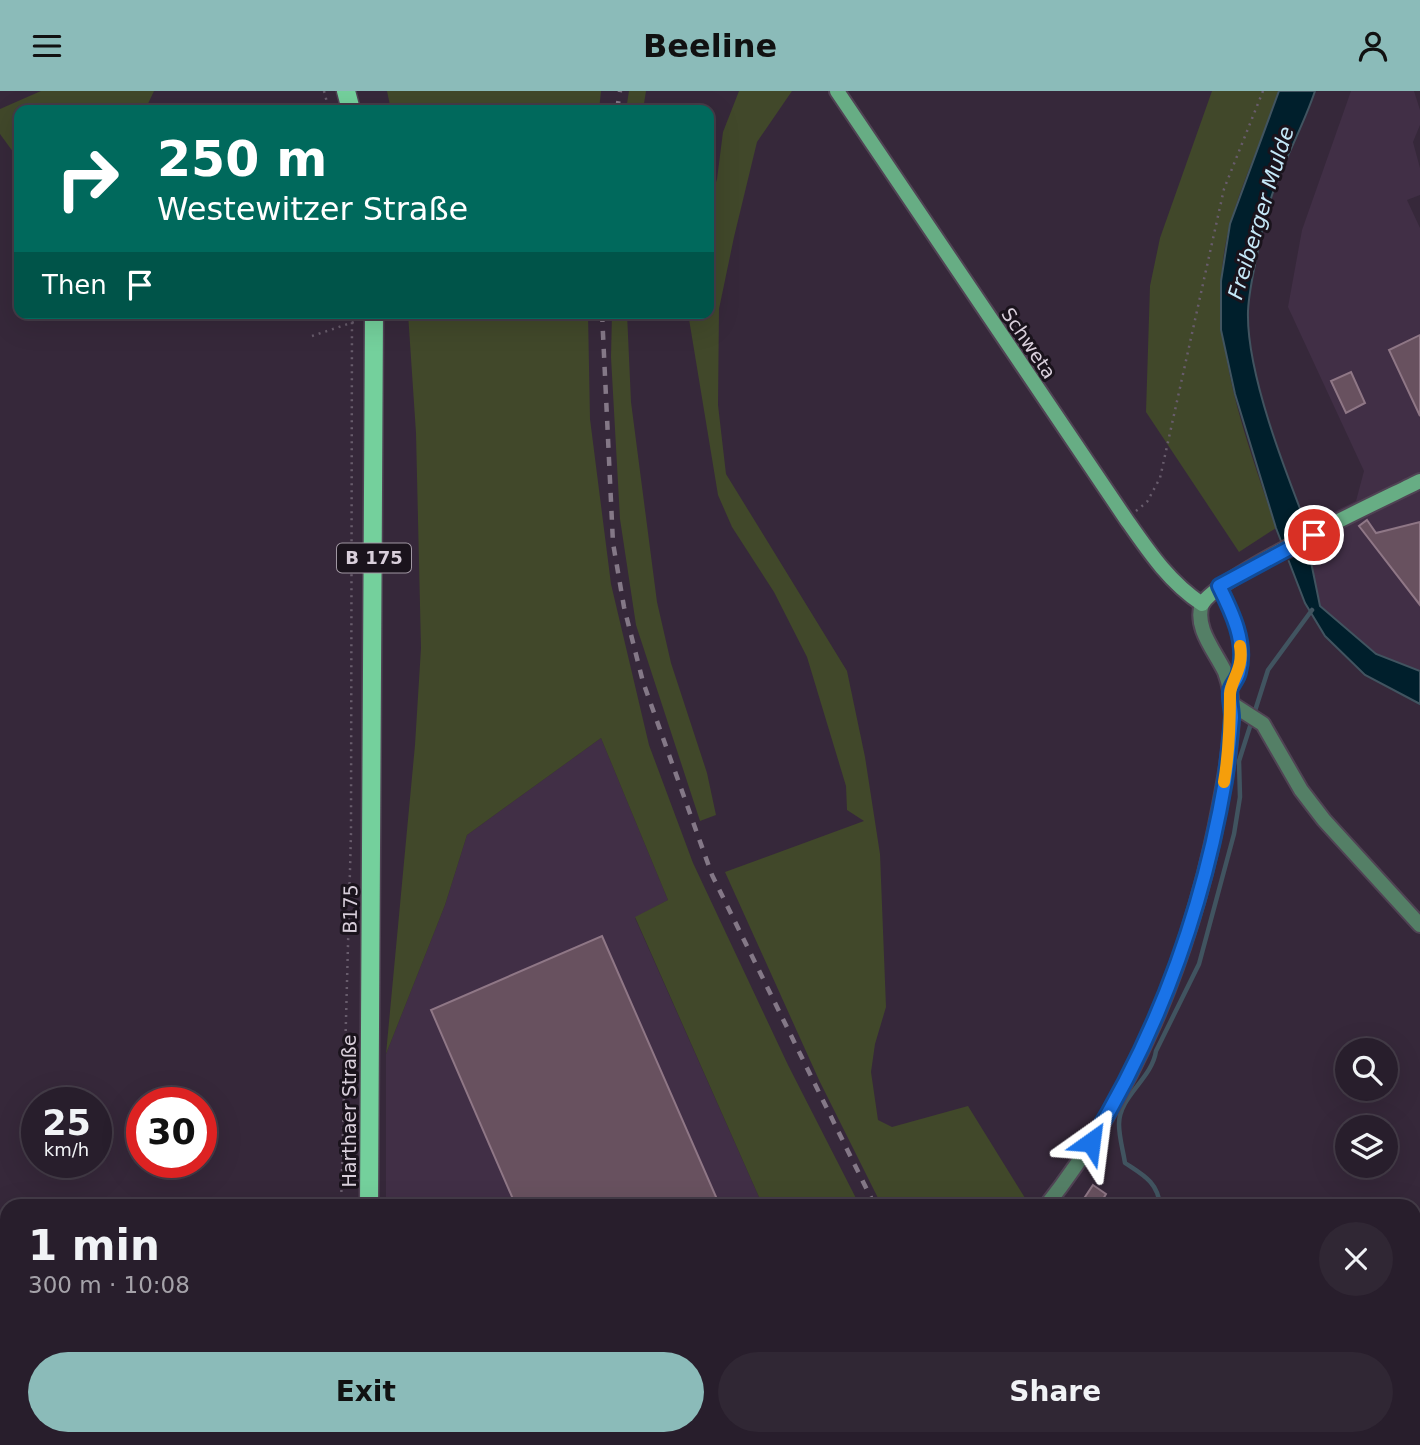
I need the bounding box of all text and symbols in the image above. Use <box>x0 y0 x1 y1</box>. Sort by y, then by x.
icon: menu <box>28 27 66 65</box>
text: Beeline <box>643 27 777 65</box>
icon: person <box>1354 27 1392 65</box>
water label: Freiberger Mulde <box>1223 124 1299 302</box>
text: 250 m <box>157 131 327 188</box>
icon: right <box>42 133 133 224</box>
text: Westewitzer Straße <box>157 190 468 228</box>
icon: arrive <box>121 266 159 304</box>
text: Then <box>42 270 107 300</box>
street label: Schweta <box>997 303 1061 383</box>
pin <box>1284 505 1344 565</box>
icon: arrive <box>1295 516 1333 554</box>
road number: B 175 <box>337 543 411 572</box>
street label: B175 <box>339 884 361 934</box>
street label: Harthaer Straße <box>338 1034 360 1188</box>
map controls <box>1335 1038 1398 1178</box>
button: search <box>1335 1038 1398 1101</box>
speed limit sign: 30 <box>126 1087 217 1178</box>
text: 25 <box>42 1103 91 1143</box>
position arrow <box>1054 1105 1128 1179</box>
button: layers <box>1335 1115 1398 1178</box>
text: km/h <box>44 1139 89 1160</box>
text: 1 min <box>28 1221 160 1270</box>
button: close <box>1319 1222 1393 1296</box>
text: 300 m · 10:08 <box>28 1272 190 1298</box>
button: Exit <box>28 1352 704 1432</box>
button: Share <box>718 1352 1393 1432</box>

